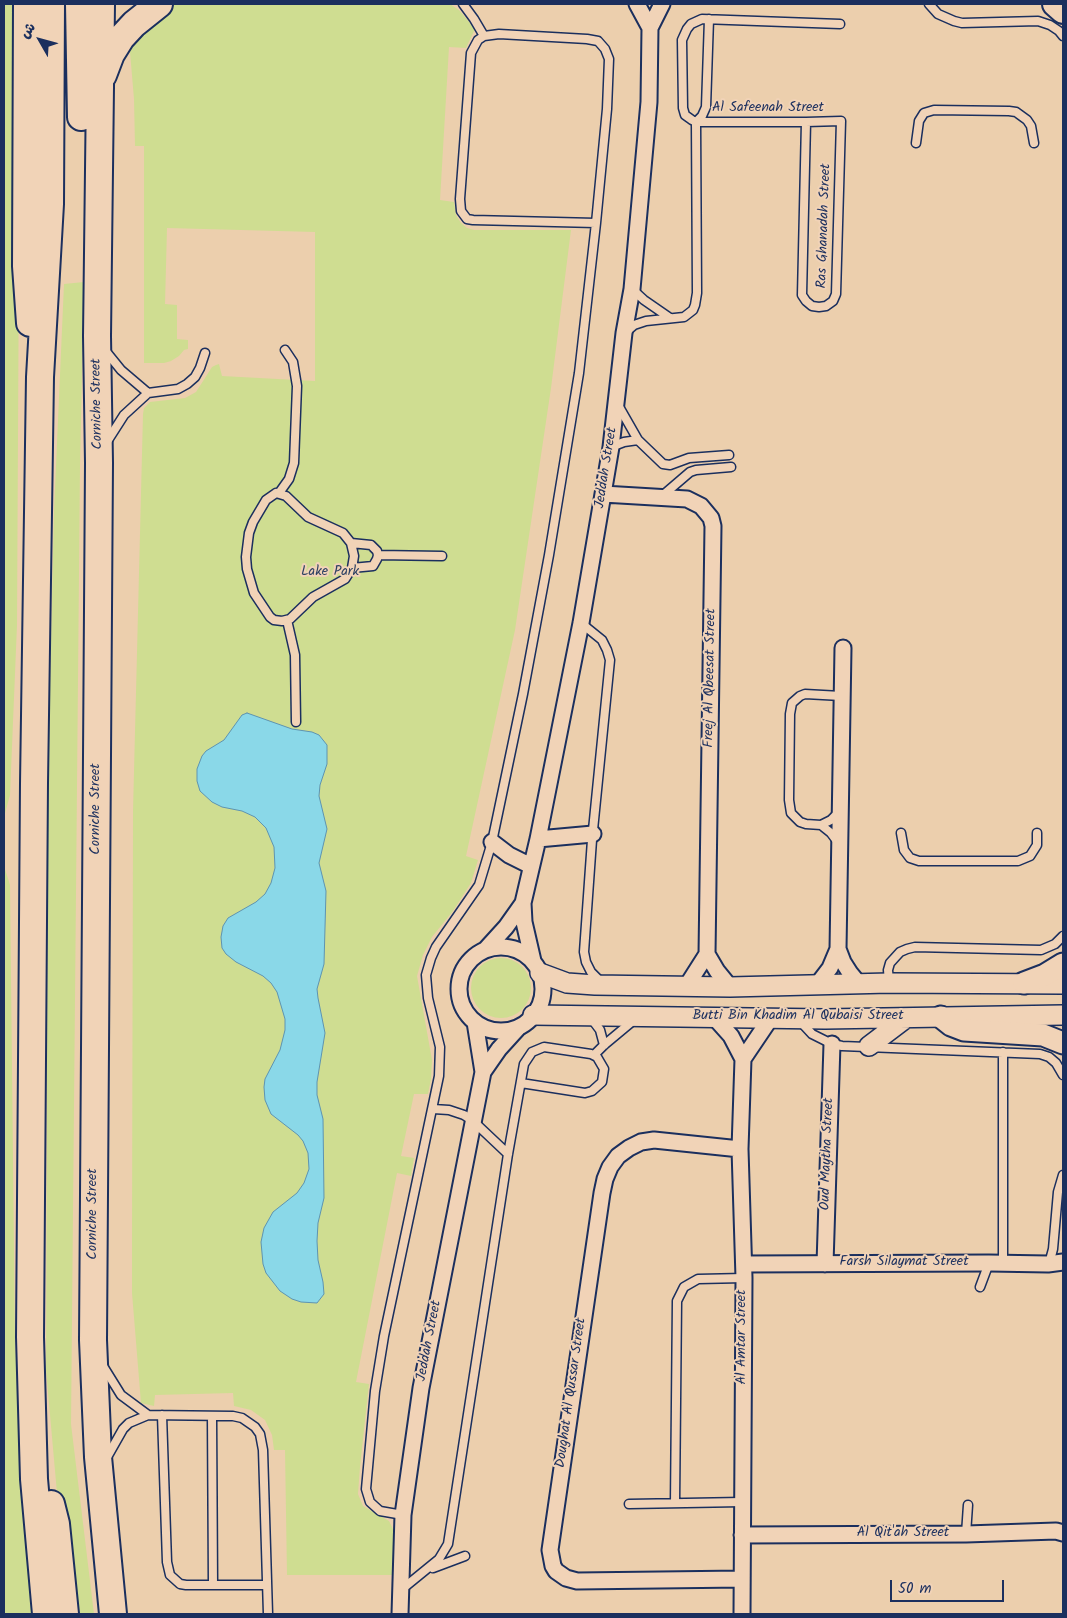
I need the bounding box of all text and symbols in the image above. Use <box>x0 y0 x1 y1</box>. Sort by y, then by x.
north arrow <box>15 15 65 65</box>
text: ش <box>15 18 42 44</box>
street label: Al Safeenah Street <box>712 101 824 117</box>
street label: Ras Ghanadah Street <box>814 163 836 289</box>
street label: Corniche Street <box>89 358 107 450</box>
street label: Jeddah Street <box>592 426 622 510</box>
park label: Lake Park <box>301 565 359 581</box>
street label: Freej Al Qbeesat Street <box>701 608 721 748</box>
street label: Corniche Street <box>89 763 105 855</box>
street label: Butti Bin Khadim Al Qubaisi Street <box>692 1009 904 1025</box>
street label: Oud Maytha Street <box>818 1097 838 1211</box>
street label: Corniche Street <box>86 1168 102 1260</box>
street label: Farsh Silaymat Street <box>839 1255 969 1271</box>
street label: Al Amtar Street <box>735 1290 751 1384</box>
street label: Jeddah Street <box>414 1299 446 1383</box>
street label: Doughat Al Qussar Street <box>553 1317 591 1469</box>
street label: Al Qit'ah Street <box>857 1526 949 1542</box>
scale bar <box>892 1570 1006 1602</box>
text: 50 m <box>898 1577 932 1601</box>

